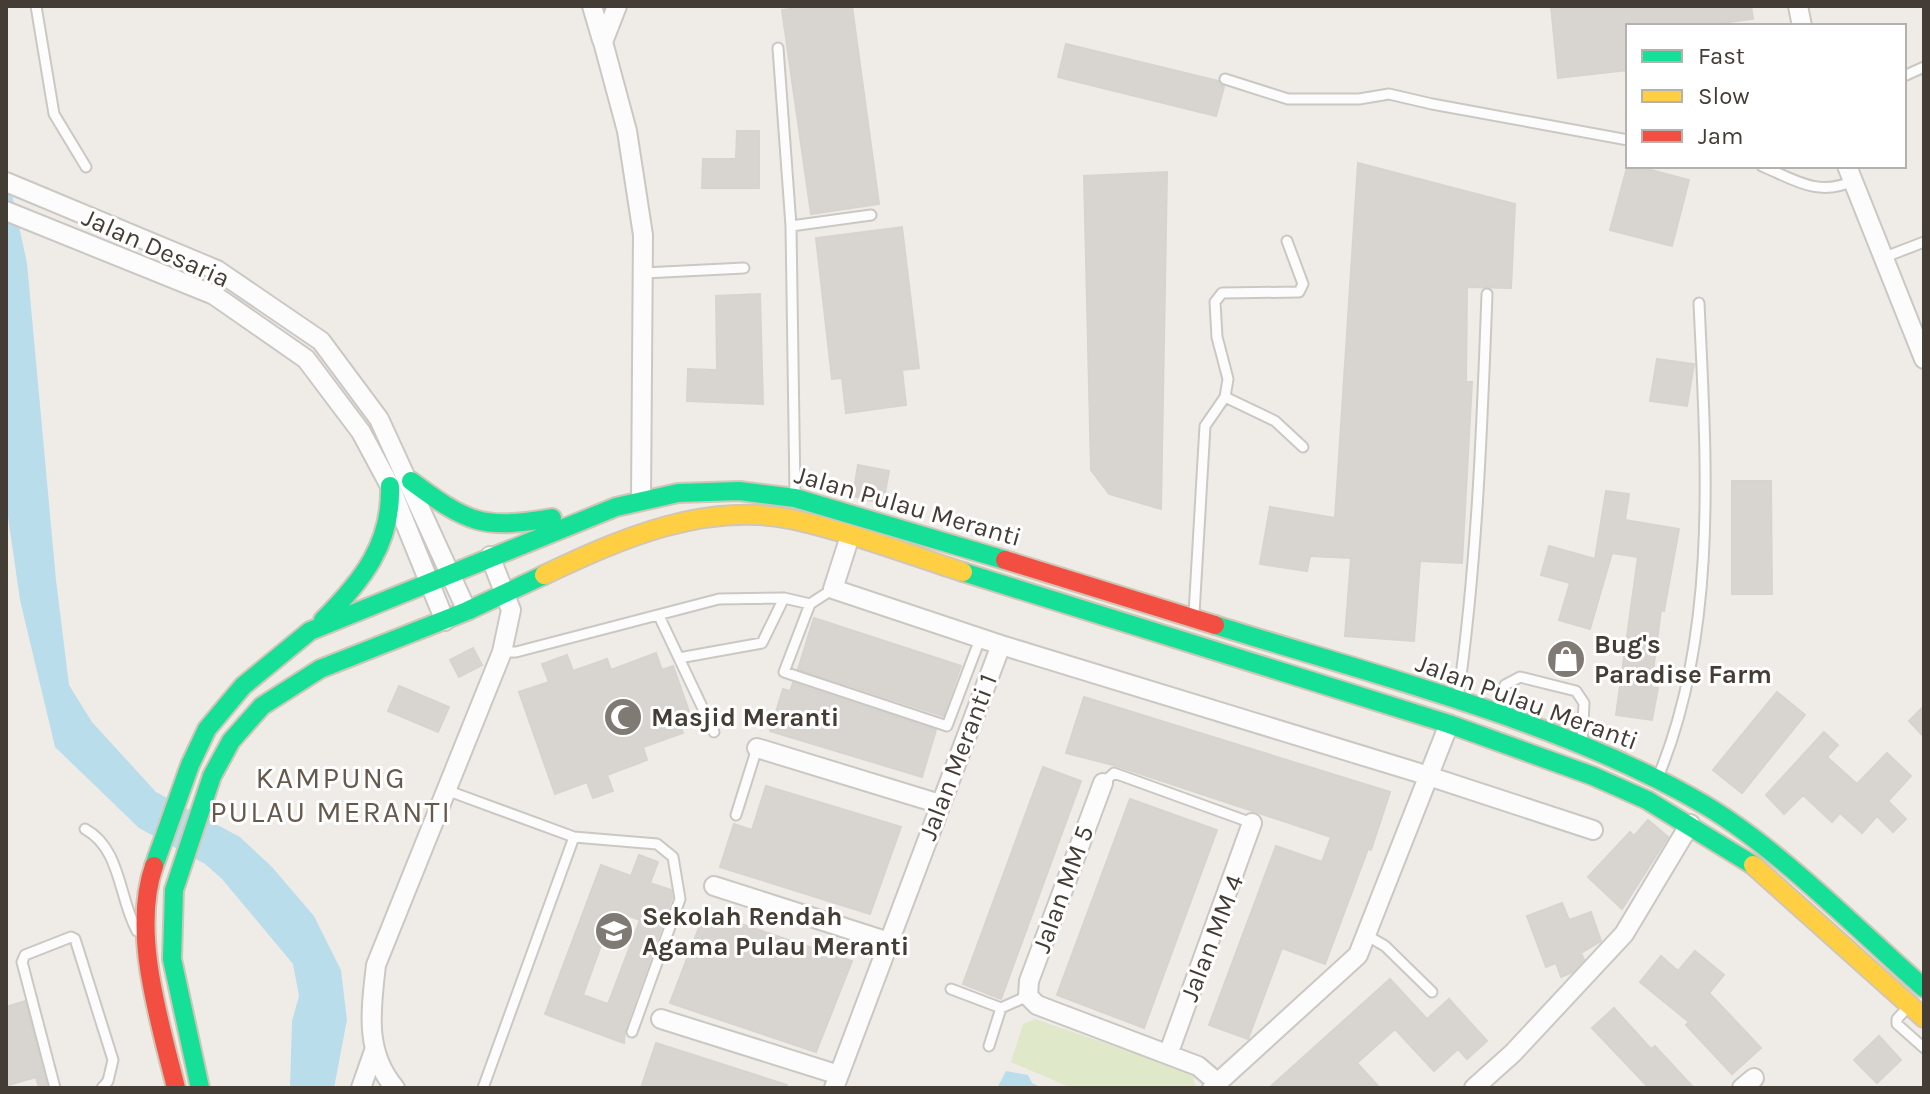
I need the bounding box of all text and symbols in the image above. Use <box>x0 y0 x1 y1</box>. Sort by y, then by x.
legend <box>1626 24 1906 168</box>
text: Fast <box>1698 42 1745 70</box>
text: Slow <box>1698 82 1750 110</box>
text: Jam <box>1698 122 1743 150</box>
street label: Jalan Desaria <box>77 202 235 294</box>
street label: Jalan Pulau Meranti <box>791 459 1025 553</box>
place label: Bug's Paradise Farm <box>1594 629 1772 690</box>
shop icon: Bug's Paradise Farm <box>1545 638 1587 680</box>
street label: Jalan Pulau Meranti <box>1412 647 1642 757</box>
street label: Jalan Meranti 1 <box>912 670 1004 844</box>
mosque icon: Masjid Meranti <box>602 696 644 738</box>
place label: Masjid Meranti <box>651 702 839 733</box>
district label: KAMPUNG PULAU MERANTI <box>210 760 452 830</box>
street label: Jalan MM 5 <box>1026 821 1100 957</box>
street label: Jalan MM 4 <box>1174 870 1250 1006</box>
place label: Sekolah Rendah Agama Pulau Meranti <box>642 901 909 962</box>
school or university icon: Sekolah Rendah Agama Pulau Meranti <box>593 910 635 952</box>

